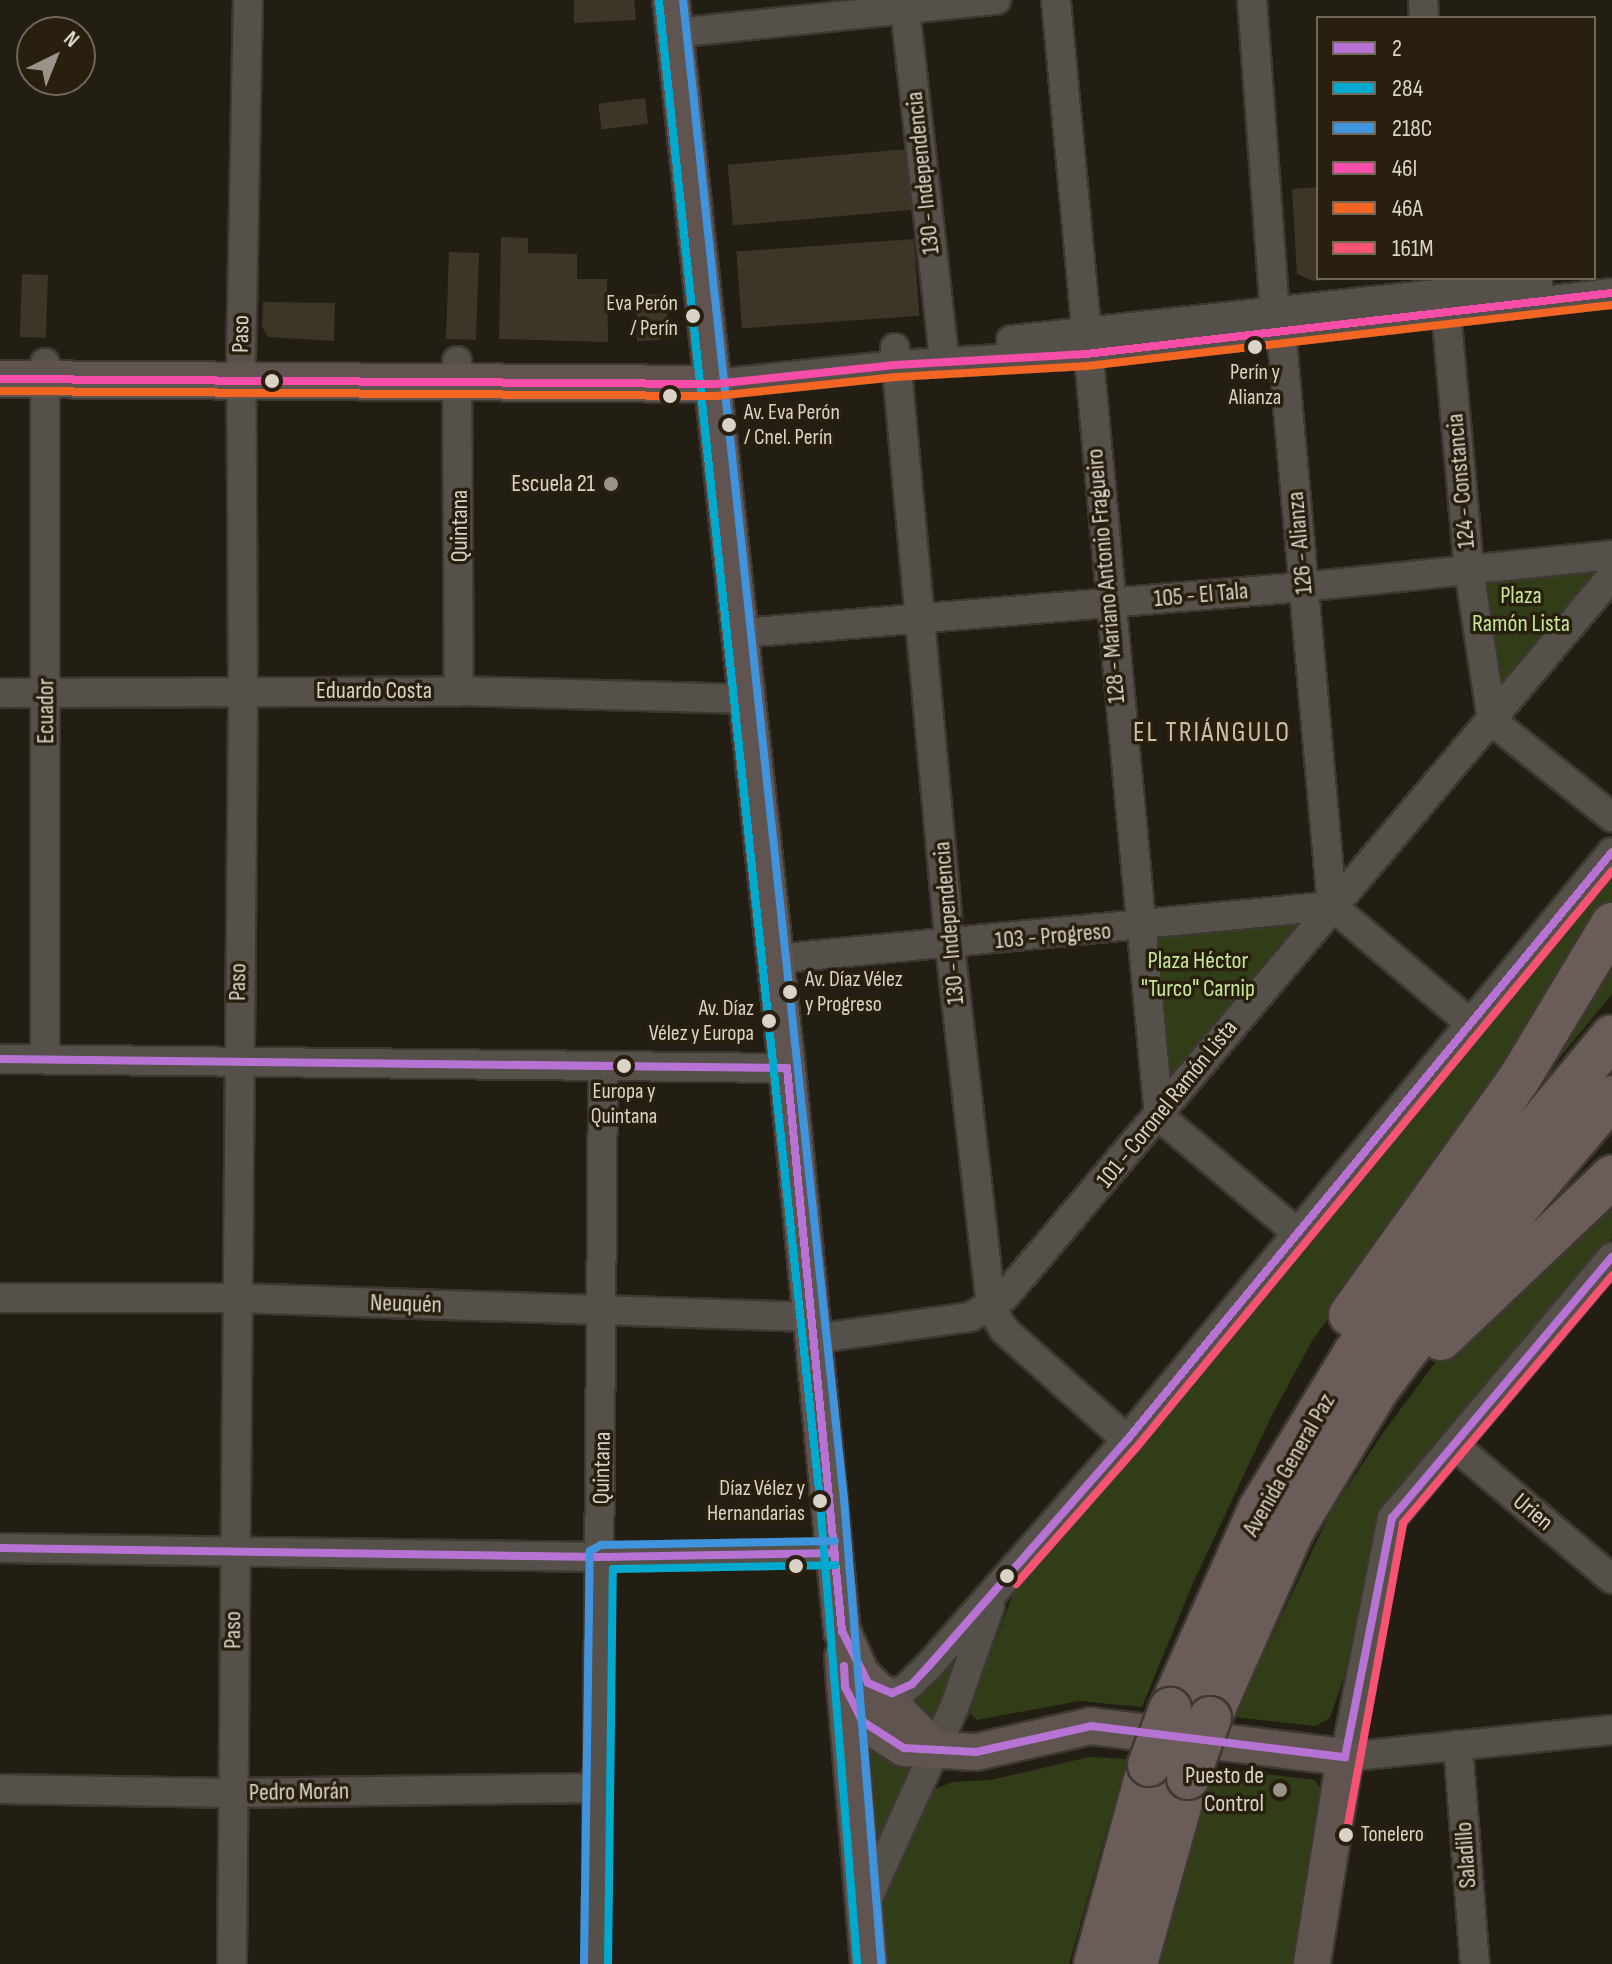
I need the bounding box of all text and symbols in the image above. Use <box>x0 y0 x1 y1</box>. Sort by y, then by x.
north arrow <box>16 16 96 96</box>
legend <box>1316 16 1596 280</box>
text: N <box>58 26 85 53</box>
text: 2 <box>1392 34 1402 63</box>
text: 284 <box>1392 74 1423 103</box>
street label: 130 - Independencia <box>900 90 946 256</box>
text: 218C <box>1392 114 1433 143</box>
text: 46I <box>1392 154 1417 183</box>
text: 46A <box>1392 194 1423 223</box>
text: 161M <box>1392 234 1434 263</box>
place label: Eva Perón / Perín <box>606 290 678 342</box>
marker: Eva Perón / Perín <box>685 308 701 324</box>
street label: Paso <box>226 315 256 353</box>
marker: Perín y Alianza <box>1247 339 1263 355</box>
place label: Perín y Alianza <box>1229 359 1281 410</box>
unlabelled marker <box>264 373 280 389</box>
unlabelled marker <box>662 388 678 404</box>
place label: Av. Eva Perón / Cnel. Perín <box>744 399 840 450</box>
street label: 124 - Constancia <box>1441 412 1481 550</box>
marker: Av. Eva Perón / Cnel. Perín <box>721 417 737 433</box>
street label: 128 - Mariano Antonio Fragueiro <box>1081 448 1131 704</box>
place label: Escuela 21 <box>511 470 595 498</box>
marker: Escuela 21 <box>602 475 620 493</box>
street label: Quintana <box>446 490 474 562</box>
street label: 126 - Alianza <box>1281 490 1319 596</box>
street label: 105 - El Tala <box>1153 577 1249 613</box>
park label: Plaza Ramón Lista <box>1472 582 1570 638</box>
street label: Eduardo Costa <box>316 677 432 705</box>
street label: Ecuador <box>32 678 60 744</box>
district label: EL TRIÁNGULO <box>1133 716 1291 750</box>
street label: 130 - Independencia <box>928 840 970 1006</box>
street label: 103 - Progreso <box>994 917 1112 955</box>
park label: Plaza Héctor "Turco" Carnip <box>1141 947 1255 1003</box>
street label: Paso <box>223 963 253 1001</box>
place label: Av. Díaz Vélez y Progreso <box>805 966 903 1018</box>
marker: Av. Díaz Vélez y Progreso <box>782 984 798 1000</box>
place label: Av. Díaz Vélez y Europa <box>649 995 754 1046</box>
marker: Av. Díaz Vélez y Europa <box>761 1013 777 1029</box>
street label: 101 - Coronel Ramón Lista <box>1090 1014 1244 1194</box>
marker: Europa y Quintana <box>616 1058 632 1074</box>
place label: Europa y Quintana <box>591 1078 657 1130</box>
street label: Neuquén <box>370 1288 442 1320</box>
street label: Avenida General Paz <box>1237 1389 1341 1541</box>
street label: Quintana <box>587 1431 617 1505</box>
place label: Díaz Vélez y Hernandarias <box>707 1475 805 1526</box>
street label: Urien <box>1507 1487 1559 1537</box>
marker: Díaz Vélez y Hernandarias <box>812 1493 828 1509</box>
unlabelled marker <box>788 1558 804 1574</box>
unlabelled marker <box>999 1568 1015 1584</box>
street label: Paso <box>219 1611 247 1649</box>
place label: Puesto de Control <box>1185 1762 1264 1818</box>
street label: Pedro Morán <box>249 1777 349 1807</box>
marker: Puesto de Control <box>1271 1781 1289 1799</box>
street label: Saladillo <box>1449 1821 1483 1889</box>
place label: Tonelero <box>1361 1822 1424 1848</box>
marker: Tonelero <box>1338 1827 1354 1843</box>

